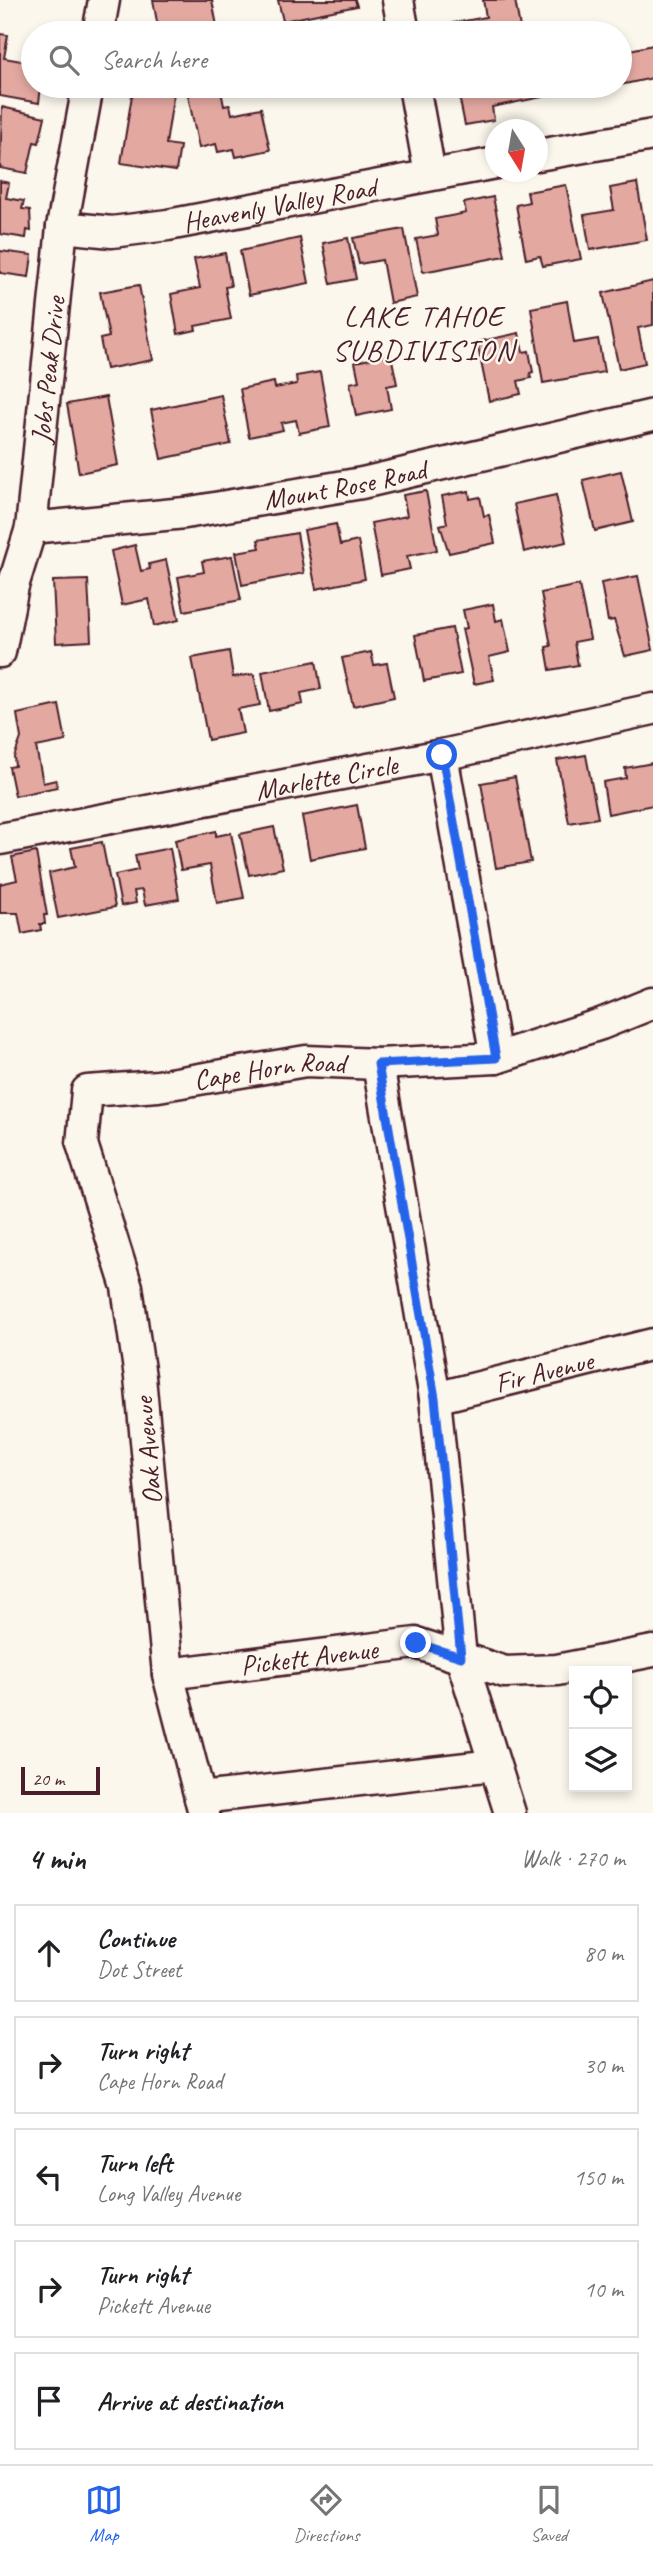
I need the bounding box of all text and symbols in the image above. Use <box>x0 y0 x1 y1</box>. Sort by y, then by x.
search box <box>21 21 632 98</box>
icon: search <box>45 41 83 79</box>
text: Search here <box>101 43 207 76</box>
north arrow <box>485 119 548 182</box>
street label: Heavenly Valley Road <box>180 168 383 240</box>
street label: Jobs Peak Drive <box>23 293 73 447</box>
district label: LAKE TAHOE SUBDIVISION <box>332 297 519 369</box>
street label: Mount Rose Road <box>261 451 433 517</box>
route start <box>426 739 457 770</box>
street label: Marlette Circle <box>252 747 402 808</box>
street label: Cape Horn Road <box>191 1044 350 1098</box>
street label: Fir Avenue <box>491 1342 598 1401</box>
street label: Oak Avenue <box>125 1394 170 1506</box>
route end <box>400 1627 431 1658</box>
street label: Pickett Avenue <box>238 1631 381 1683</box>
map controls <box>569 1666 632 1792</box>
button: locate <box>569 1666 632 1729</box>
button: layers <box>569 1729 632 1792</box>
scale bar <box>21 1764 100 1796</box>
text: 20 m <box>32 1767 64 1791</box>
text: 4 min <box>28 1840 85 1878</box>
text: Walk · 270 m <box>521 1844 625 1873</box>
text: Continue <box>97 1922 175 1955</box>
icon: ahead <box>30 1934 68 1972</box>
text: 80 m <box>584 1939 623 1968</box>
text: Dot Street <box>97 1955 181 1984</box>
text: Turn right <box>97 2034 188 2067</box>
icon: right <box>30 2046 68 2084</box>
text: 30 m <box>584 2051 623 2080</box>
text: Cape Horn Road <box>97 2067 223 2096</box>
text: Turn left <box>97 2146 172 2179</box>
icon: left <box>30 2158 68 2196</box>
text: 150 m <box>574 2163 623 2192</box>
text: Long Valley Avenue <box>97 2179 240 2208</box>
text: Turn right <box>97 2258 188 2291</box>
icon: right <box>30 2270 68 2308</box>
text: 10 m <box>584 2275 623 2304</box>
text: Pickett Avenue <box>97 2291 210 2320</box>
icon: arrive <box>30 2382 68 2420</box>
text: Arrive at destination <box>97 2385 283 2418</box>
tab: Map <box>85 2481 123 2547</box>
tab: Directions <box>293 2481 360 2547</box>
tab: Saved <box>530 2481 568 2547</box>

